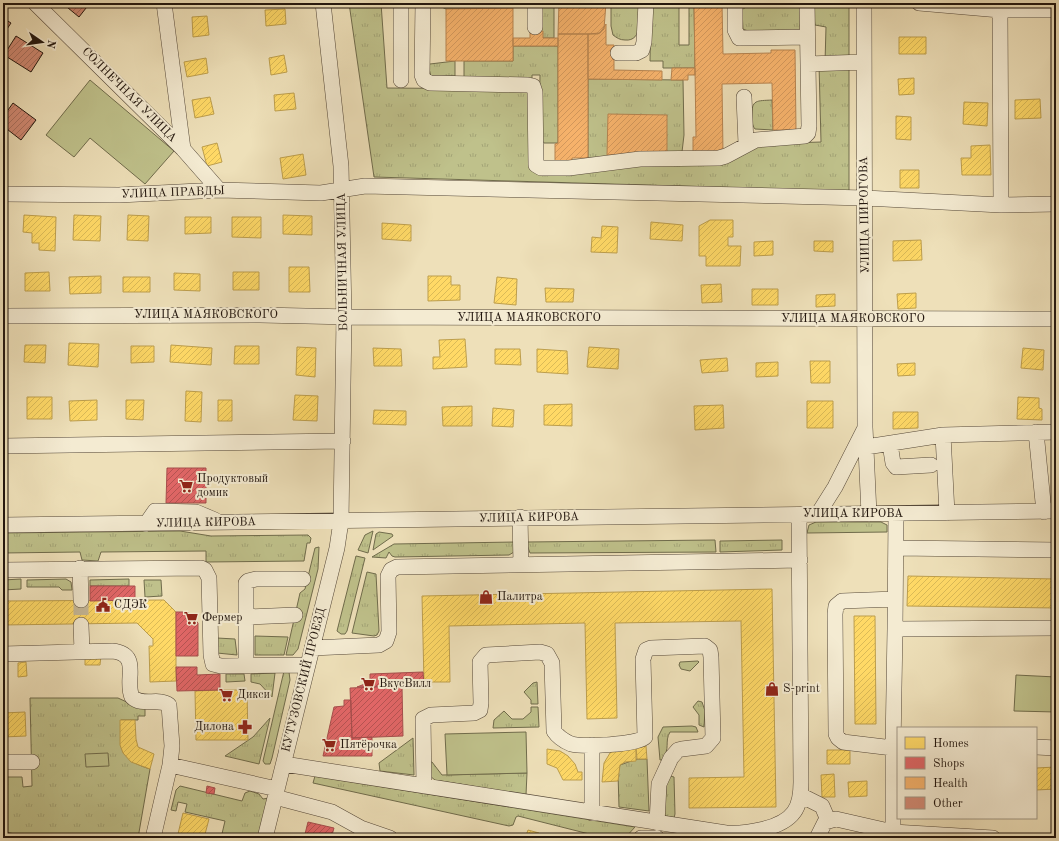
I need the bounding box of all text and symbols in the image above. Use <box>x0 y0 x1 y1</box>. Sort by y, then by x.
north arrow <box>22 22 62 62</box>
text: N <box>44 39 57 50</box>
street label: СОЛНЕЧНАЯ УЛИЦА <box>79 45 179 145</box>
street label: УЛИЦА ПИРОГОВА <box>858 156 872 274</box>
street label: УЛИЦА ПРАВДЫ <box>121 185 225 201</box>
street label: БОЛЬНИЧНАЯ УЛИЦА <box>336 193 350 331</box>
street label: УЛИЦА МАЯКОВСКОГО <box>134 309 278 321</box>
street label: УЛИЦА МАЯКОВСКОГО <box>457 312 601 324</box>
street label: УЛИЦА МАЯКОВСКОГО <box>781 313 925 325</box>
place label: Продуктовый домик <box>197 473 268 499</box>
supermarket icon: Продуктовый домик <box>178 478 194 494</box>
street label: УЛИЦА КИРОВА <box>803 508 903 520</box>
street label: УЛИЦА КИРОВА <box>479 511 579 525</box>
street label: УЛИЦА КИРОВА <box>156 516 256 530</box>
shop icon: Палитра <box>478 589 494 605</box>
place label: Палитра <box>497 591 543 603</box>
public building icon: СДЭК <box>95 597 111 613</box>
place label: СДЭК <box>114 599 148 611</box>
street label: КУТУЗОВСКИЙ ПРОЕЗД <box>277 606 328 754</box>
supermarket icon: Фермер <box>183 610 199 626</box>
place label: Фермер <box>202 612 242 624</box>
supermarket icon: ВкусВилл <box>360 676 376 692</box>
place label: ВкусВилл <box>379 678 431 690</box>
shop icon: S-print <box>764 681 780 697</box>
place label: S-print <box>783 683 820 695</box>
supermarket icon: Дикси <box>218 687 234 703</box>
place label: Дикси <box>237 689 270 701</box>
pharmacy icon: Дилона <box>237 719 253 735</box>
place label: Дилона <box>194 721 234 733</box>
legend <box>897 727 1037 819</box>
supermarket icon: Пятёрочка <box>321 737 337 753</box>
text: Homes <box>933 738 969 750</box>
place label: Пятёрочка <box>340 739 397 751</box>
text: Shops <box>933 758 964 770</box>
text: Health <box>933 778 968 790</box>
text: Other <box>933 798 963 810</box>

